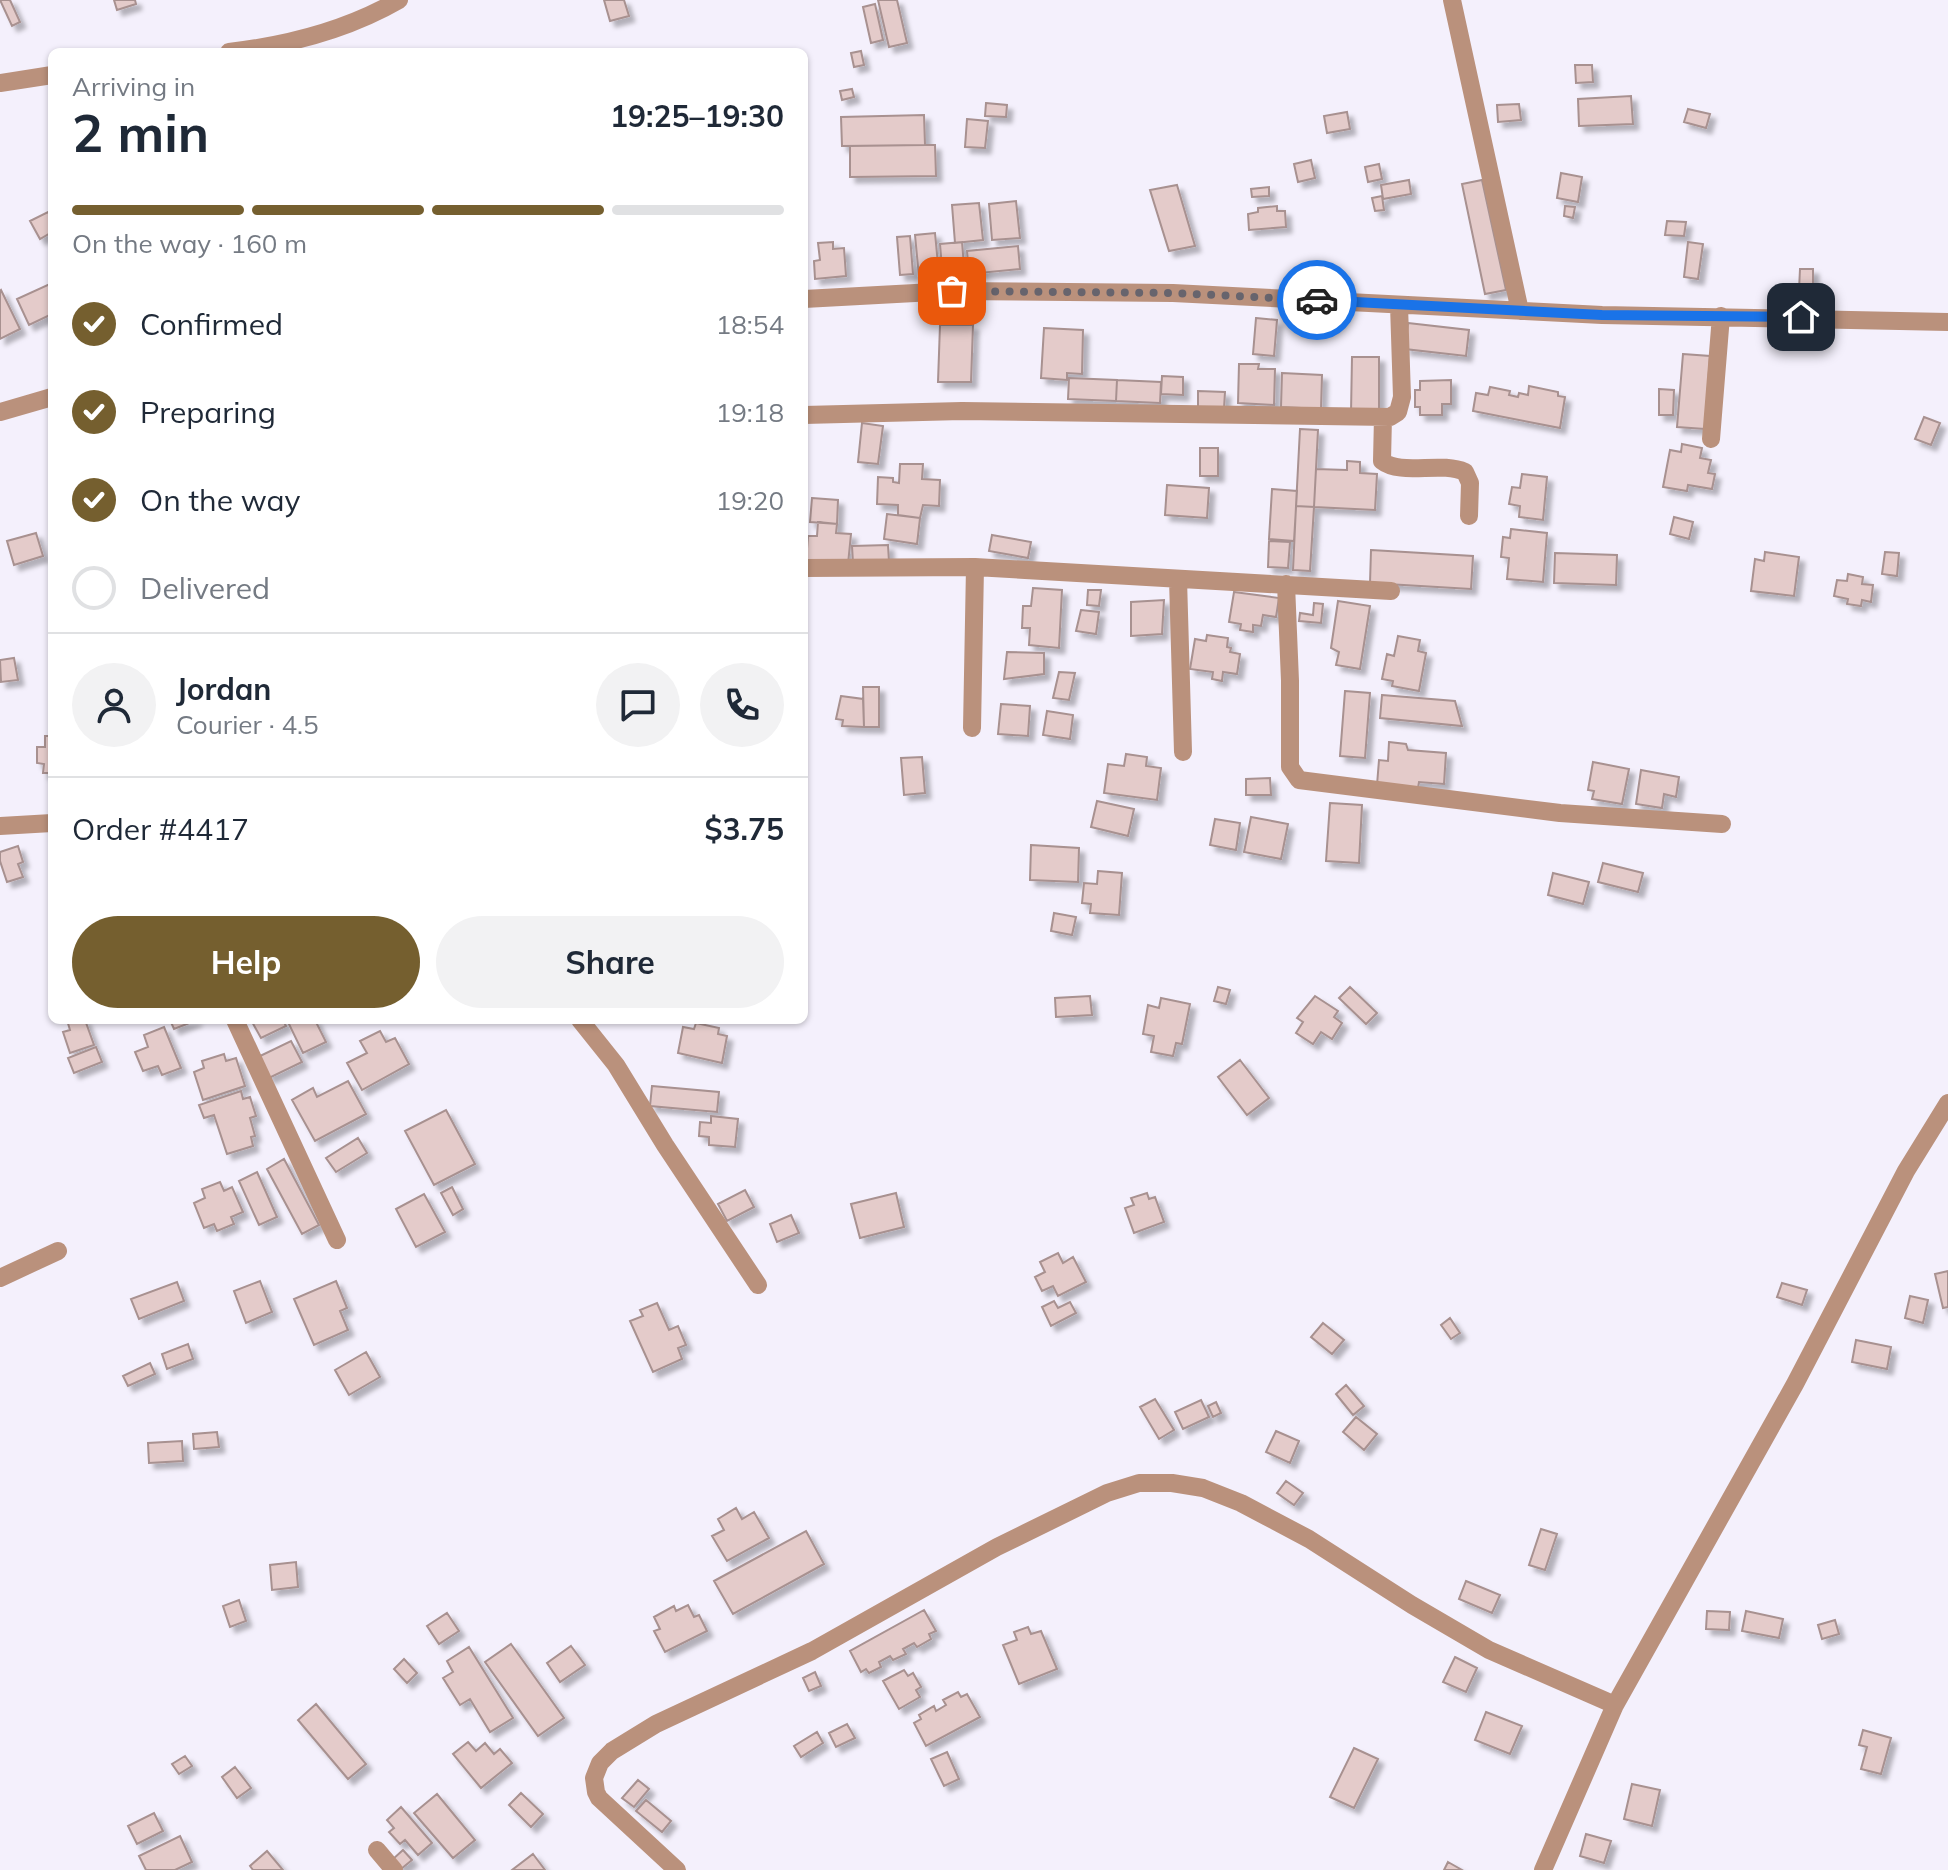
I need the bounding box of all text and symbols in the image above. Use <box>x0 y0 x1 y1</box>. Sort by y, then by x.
text: Arriving in <box>72 70 195 103</box>
text: 19:25–19:30 <box>610 97 784 135</box>
text: 2 min <box>72 100 209 165</box>
text: On the way · 160 m <box>72 227 307 260</box>
pin <box>918 257 986 325</box>
courier <box>1277 260 1357 340</box>
icon: bag <box>930 269 974 313</box>
icon: car <box>1295 278 1339 322</box>
pin <box>1767 283 1835 351</box>
icon: home <box>1779 295 1823 339</box>
icon: check <box>72 302 116 346</box>
text: Confirmed <box>140 305 283 343</box>
text: 18:54 <box>716 308 784 341</box>
icon: check <box>72 390 116 434</box>
text: Preparing <box>140 393 276 431</box>
text: 19:18 <box>716 396 784 429</box>
icon: check <box>72 478 116 522</box>
text: On the way <box>140 481 300 519</box>
text: 19:20 <box>716 484 784 517</box>
text: Delivered <box>140 569 270 607</box>
button: person <box>72 663 156 747</box>
button: chat <box>596 663 680 747</box>
button: phone <box>700 663 784 747</box>
text: Jordan <box>176 670 271 708</box>
text: Courier · 4.5 <box>176 708 319 741</box>
text: Order #4417 <box>72 810 249 848</box>
text: $3.75 <box>705 810 784 848</box>
button: Help <box>72 916 420 1008</box>
button: Share <box>436 916 784 1008</box>

